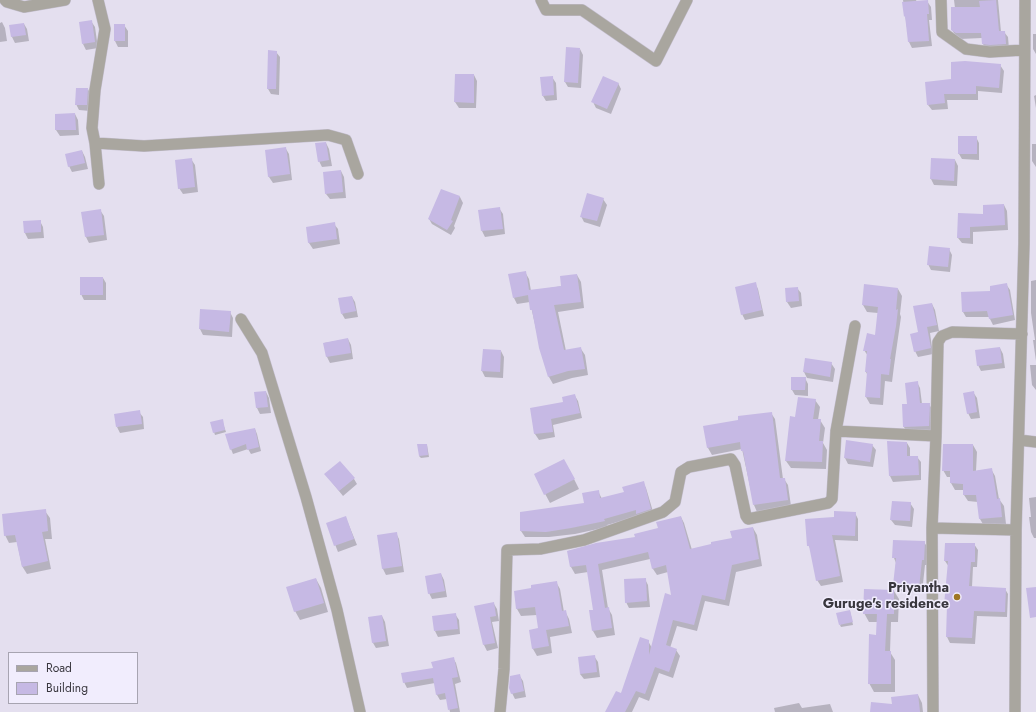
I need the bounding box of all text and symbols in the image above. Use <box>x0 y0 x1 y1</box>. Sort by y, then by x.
place label: Priyantha Guruge's residence <box>823 581 949 614</box>
marker: Priyantha Guruge's residence <box>952 592 962 602</box>
legend <box>8 652 138 704</box>
text: Road <box>46 659 72 677</box>
text: Building <box>46 679 88 697</box>

